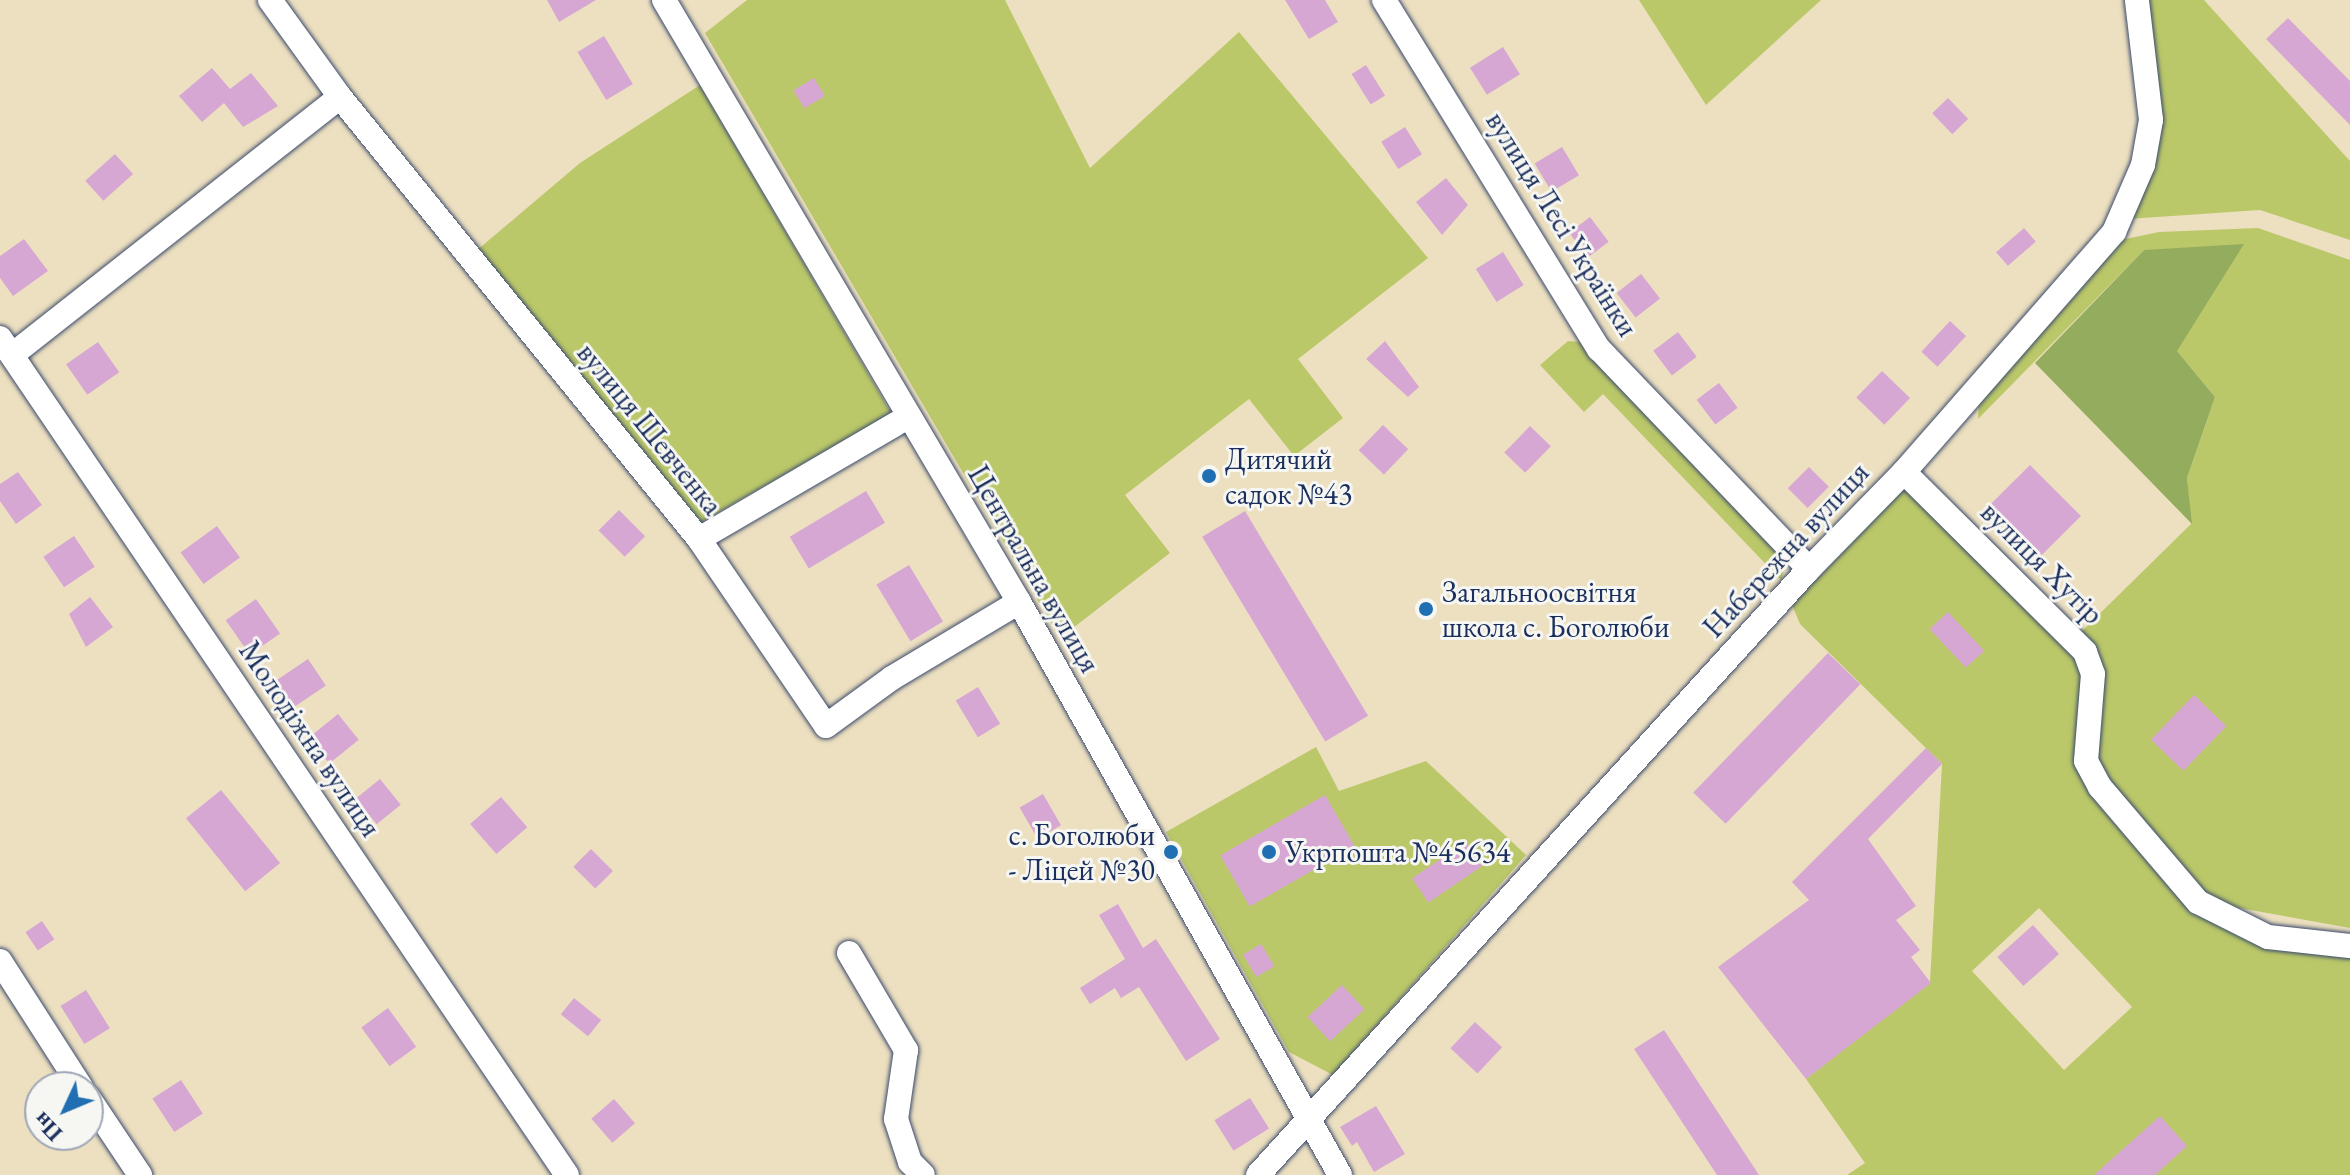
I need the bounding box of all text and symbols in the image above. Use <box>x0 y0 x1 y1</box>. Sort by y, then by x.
street label: вулиця Лесі Українки <box>1478 105 1646 343</box>
street label: вулиця Шевченка <box>569 335 731 523</box>
place label: Дитячий садок №43 <box>1225 441 1352 512</box>
street label: Набережна вулиця <box>1695 455 1877 645</box>
street label: Центральна вулиця <box>960 459 1108 679</box>
marker: Дитячий садок №43 <box>1200 467 1218 485</box>
street label: вулиця Хутір <box>1973 494 2111 632</box>
place label: Загальноосвітня школа с. Боголюби <box>1442 574 1670 644</box>
marker: Загальноосвітня школа с. Боголюби <box>1417 600 1435 618</box>
street label: Молодіжна вулиця <box>231 634 389 844</box>
place label: с. Боголюби - Ліцей №30 <box>1008 817 1155 888</box>
place label: Укрпошта №45634 <box>1285 834 1510 870</box>
marker: с. Боголюби - Ліцей №30 <box>1162 843 1180 861</box>
marker: Укрпошта №45634 <box>1260 843 1278 861</box>
north arrow <box>24 1071 104 1151</box>
text: Пн <box>27 1106 69 1148</box>

